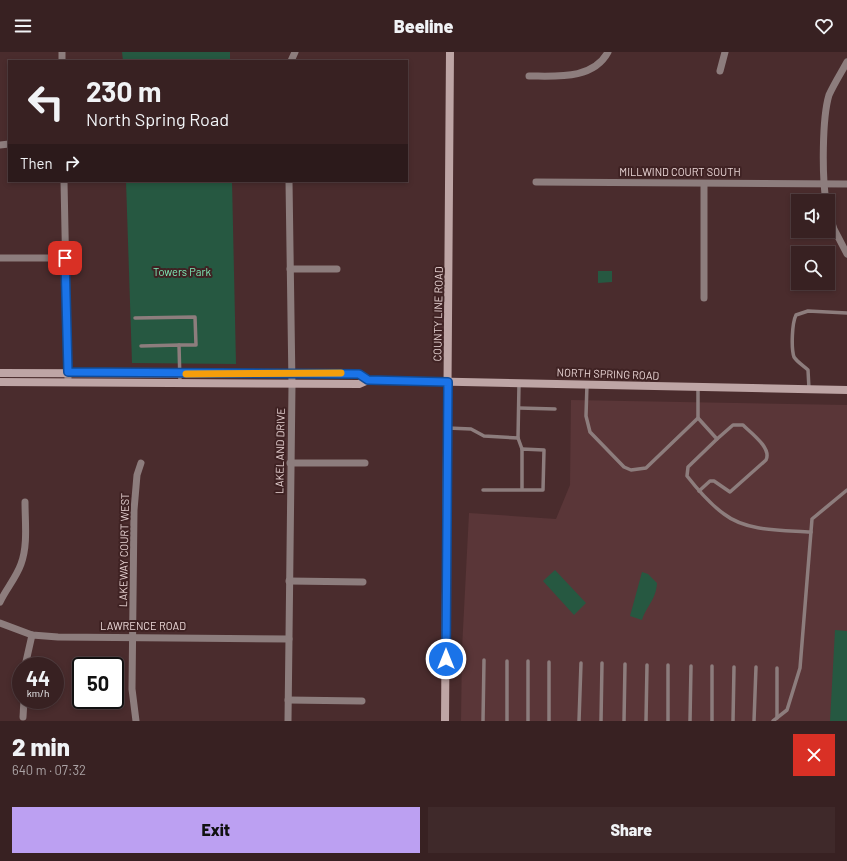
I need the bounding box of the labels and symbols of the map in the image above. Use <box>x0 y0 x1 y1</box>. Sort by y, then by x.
street label: MILLWIND COURT SOUTH <box>619 165 741 178</box>
pin <box>48 241 82 275</box>
park label: Towers Park <box>153 265 211 278</box>
street label: COUNTY LINE ROAD <box>430 266 445 362</box>
street label: NORTH SPRING ROAD <box>557 365 660 382</box>
street label: LAKELAND DRIVE <box>272 408 287 494</box>
street label: LAKEWAY COURT WEST <box>116 493 131 607</box>
street label: LAWRENCE ROAD <box>100 619 186 632</box>
position arrow <box>425 638 467 680</box>
speed limit sign: 50 <box>72 657 124 709</box>

